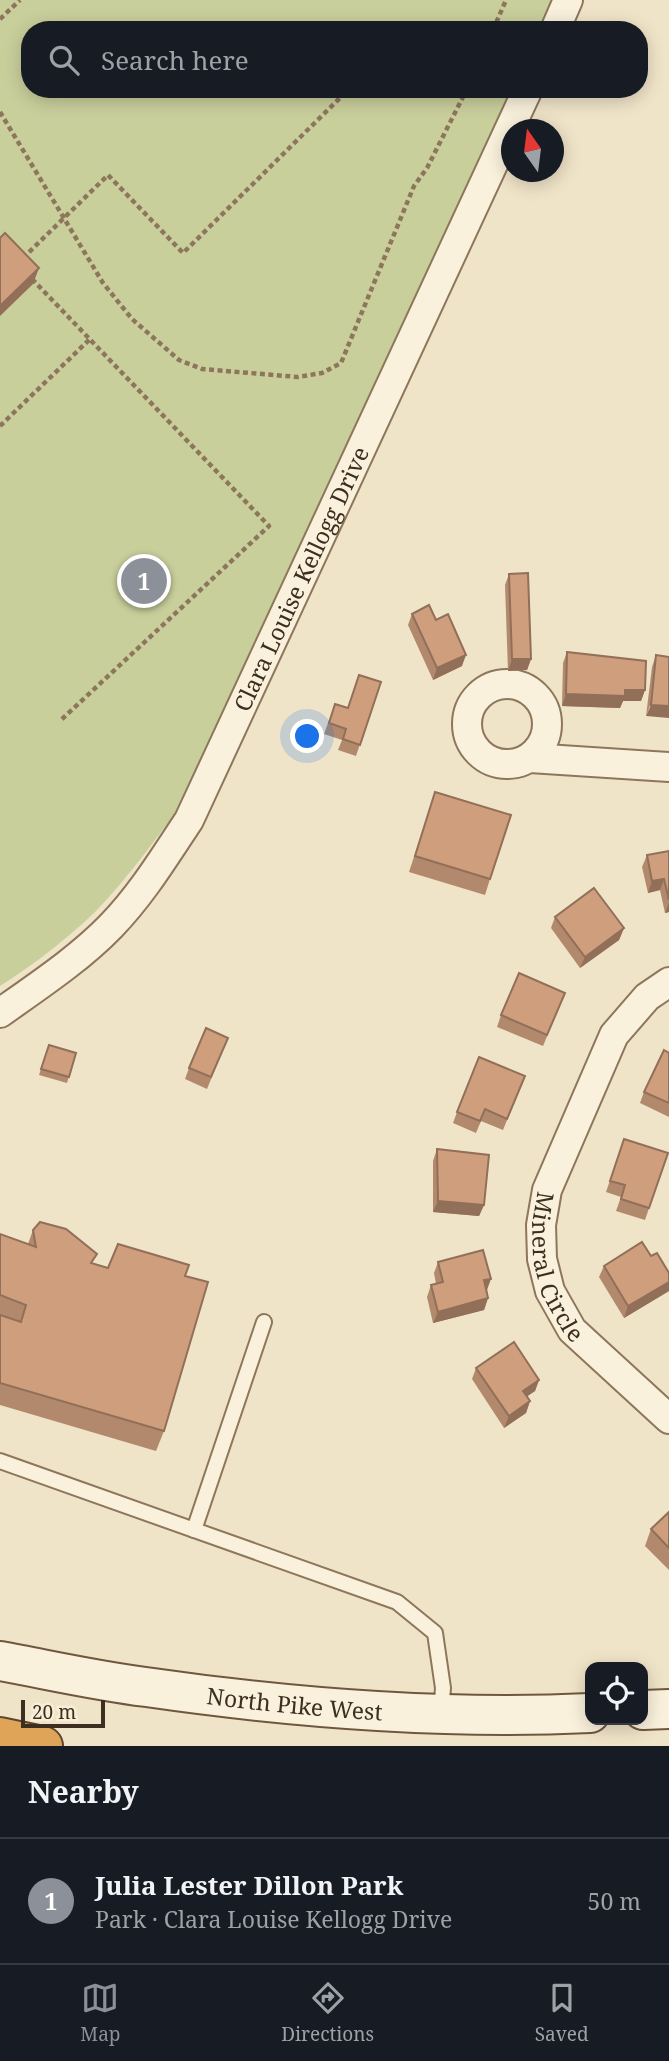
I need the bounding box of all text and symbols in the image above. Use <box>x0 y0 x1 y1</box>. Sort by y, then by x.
search box <box>21 21 648 98</box>
icon: search <box>45 41 83 79</box>
text: Search here <box>101 42 249 78</box>
north arrow <box>501 119 564 182</box>
street label: Clara Louise Kellogg Drive <box>226 441 376 716</box>
pin: 1 <box>121 555 167 607</box>
your location <box>290 719 324 753</box>
street label: Mineral Circle <box>525 1190 591 1349</box>
map controls <box>585 1662 648 1725</box>
button: locate <box>585 1662 648 1725</box>
street label: North Pike West <box>205 1679 384 1727</box>
scale bar <box>21 1697 105 1729</box>
text: 20 m <box>32 1699 76 1725</box>
text: Nearby <box>28 1771 139 1812</box>
text: Julia Lester Dillon Park <box>95 1867 403 1903</box>
text: 1 <box>45 1885 58 1917</box>
text: 50 m <box>588 1885 641 1917</box>
text: Park · Clara Louise Kellogg Drive <box>95 1903 452 1935</box>
tab: Map <box>80 1979 121 2047</box>
tab: Directions <box>281 1979 374 2047</box>
tab: Saved <box>535 1979 589 2047</box>

